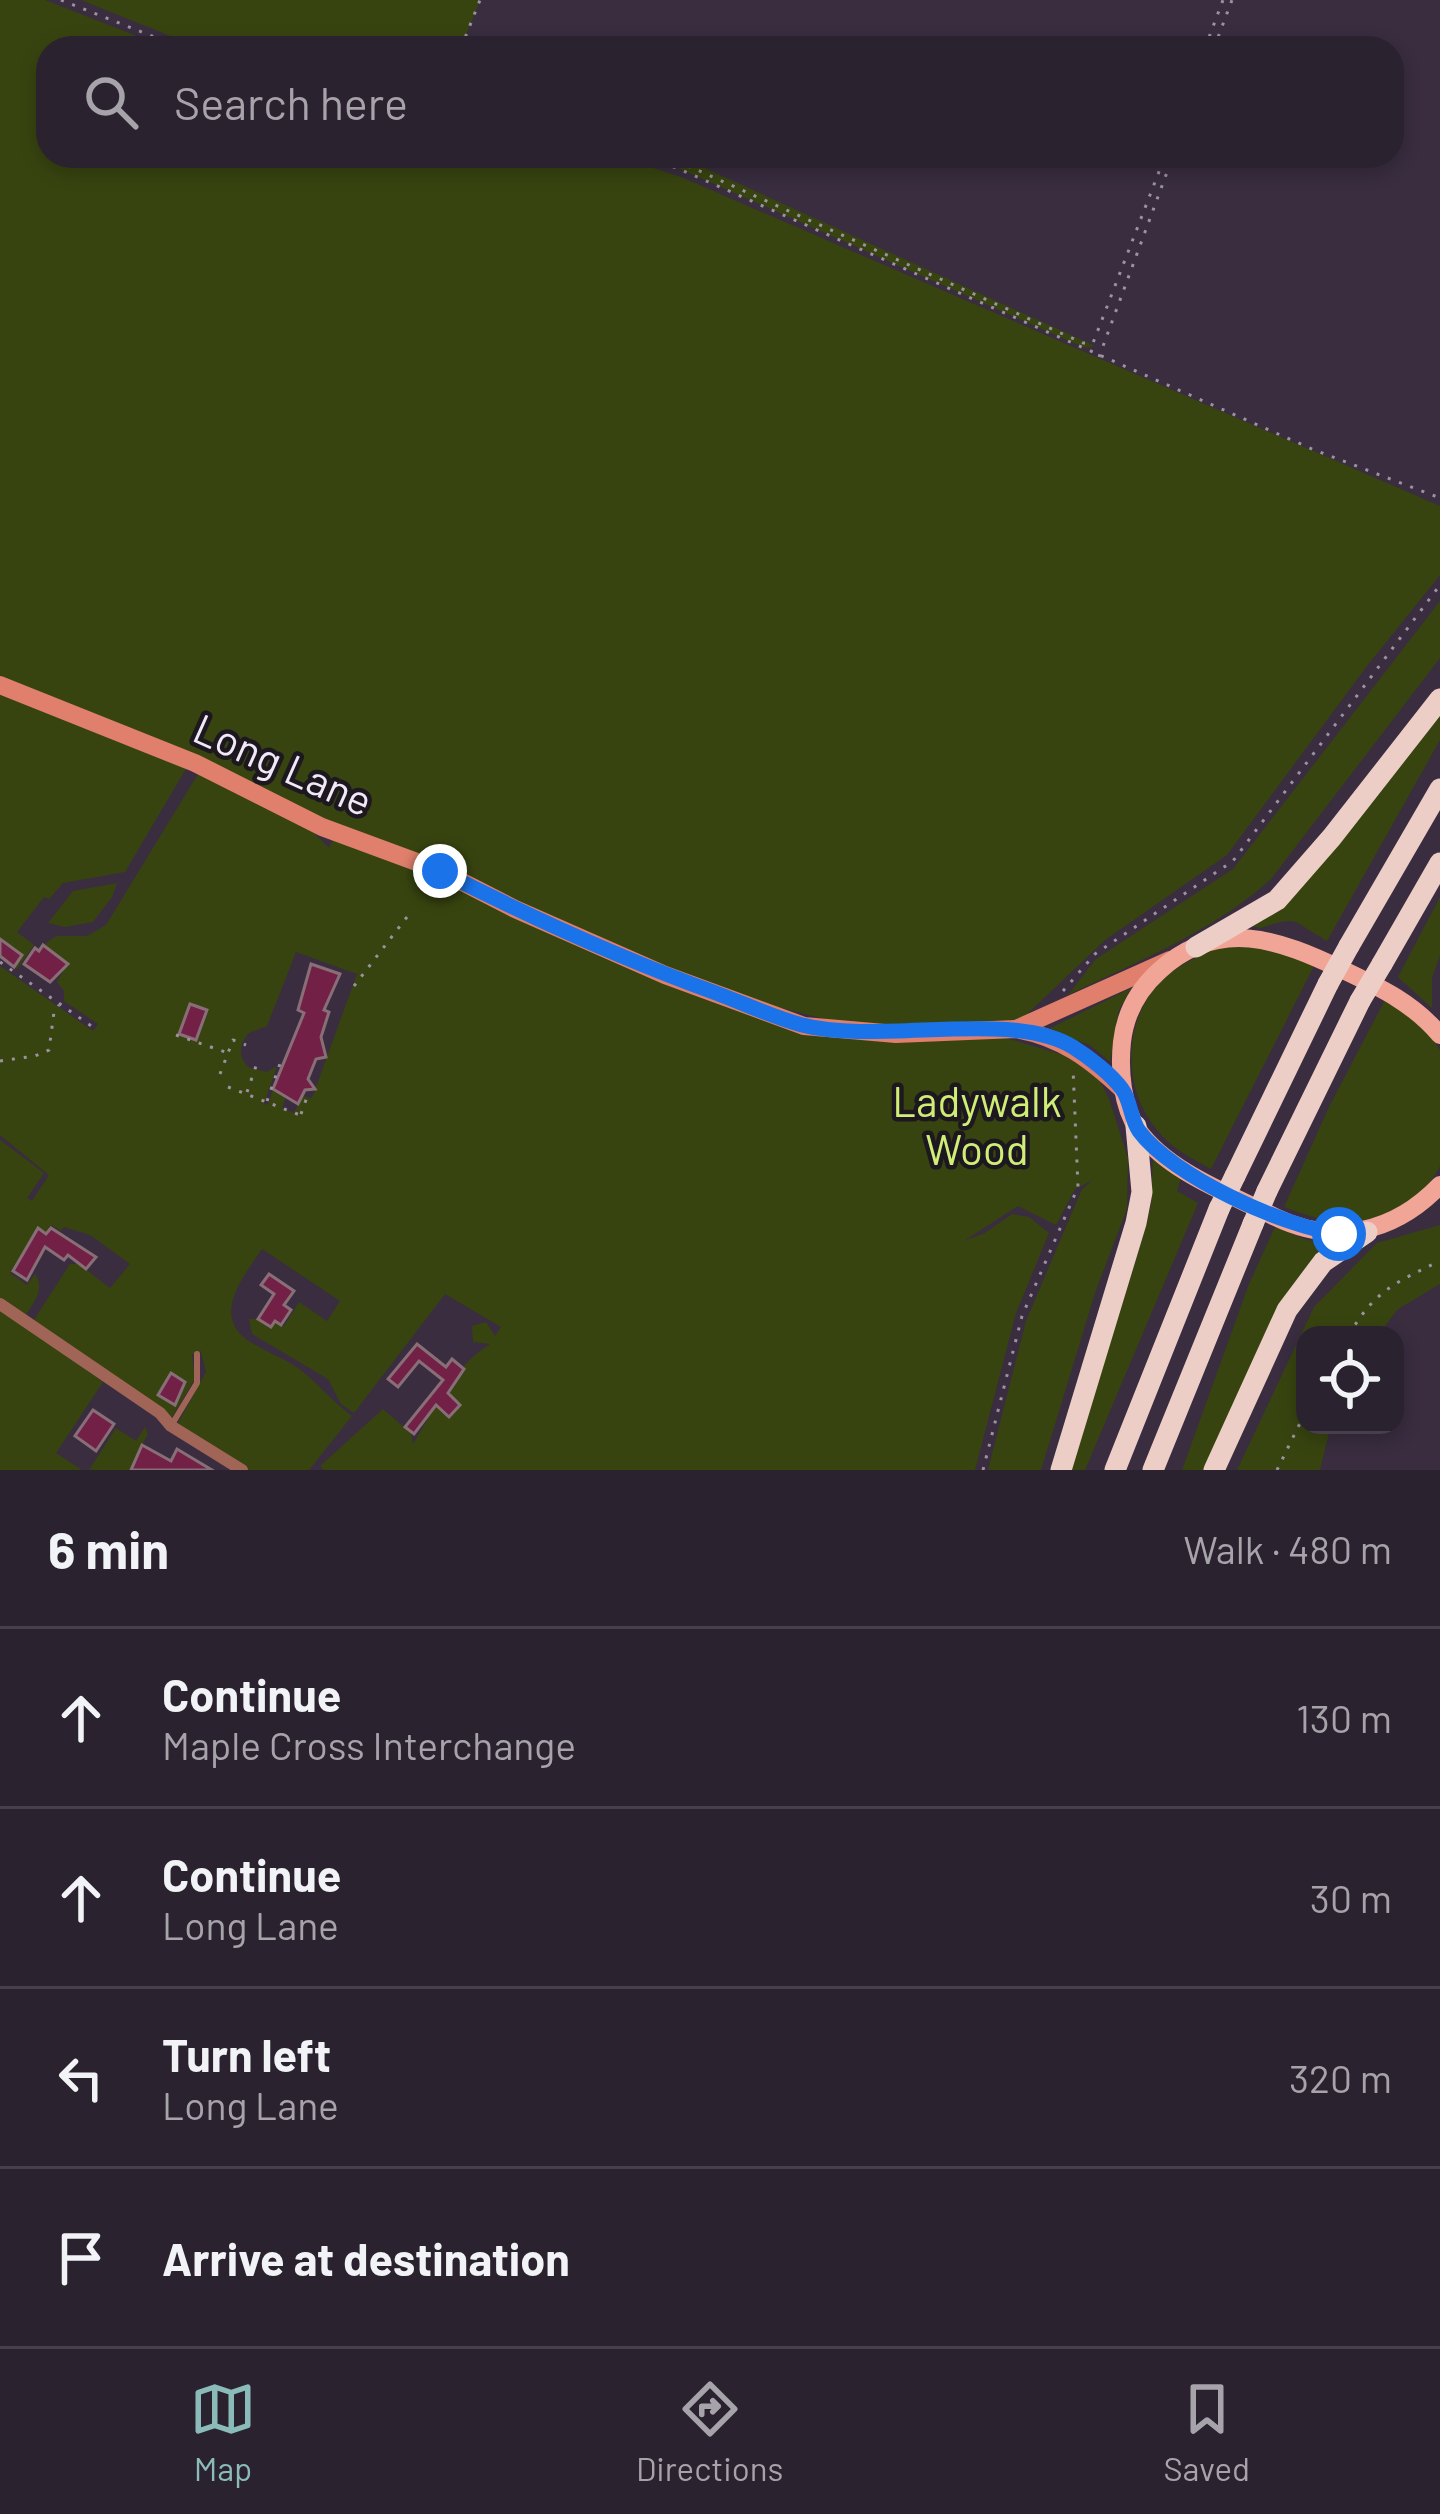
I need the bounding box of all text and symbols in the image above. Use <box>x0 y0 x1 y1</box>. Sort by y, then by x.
search box <box>36 36 1404 168</box>
icon: search <box>78 69 144 135</box>
text: Search here <box>174 75 408 129</box>
street label: Long Lane <box>186 702 381 826</box>
route end <box>413 844 467 898</box>
park label: Ladywalk Wood <box>892 1075 1062 1173</box>
route start <box>1312 1207 1366 1261</box>
map controls <box>1296 1326 1404 1434</box>
button: locate <box>1296 1326 1404 1434</box>
text: 6 min <box>48 1518 169 1579</box>
text: Walk · 480 m <box>1183 1525 1392 1572</box>
text: Continue <box>162 1667 341 1721</box>
icon: ahead <box>48 1685 114 1751</box>
text: 130 m <box>1296 1694 1392 1741</box>
text: Maple Cross Interchange <box>162 1721 576 1768</box>
text: Continue <box>162 1847 341 1901</box>
icon: ahead <box>48 1865 114 1931</box>
text: 30 m <box>1310 1874 1392 1921</box>
text: Long Lane <box>162 1901 339 1948</box>
text: Turn left <box>162 2027 331 2081</box>
icon: left <box>48 2045 114 2111</box>
text: 320 m <box>1289 2054 1392 2101</box>
text: Long Lane <box>162 2081 339 2128</box>
icon: arrive <box>48 2225 114 2291</box>
text: Arrive at destination <box>162 2231 570 2285</box>
tab: Map <box>190 2376 256 2488</box>
tab: Directions <box>636 2376 783 2488</box>
tab: Saved <box>1163 2376 1250 2488</box>

